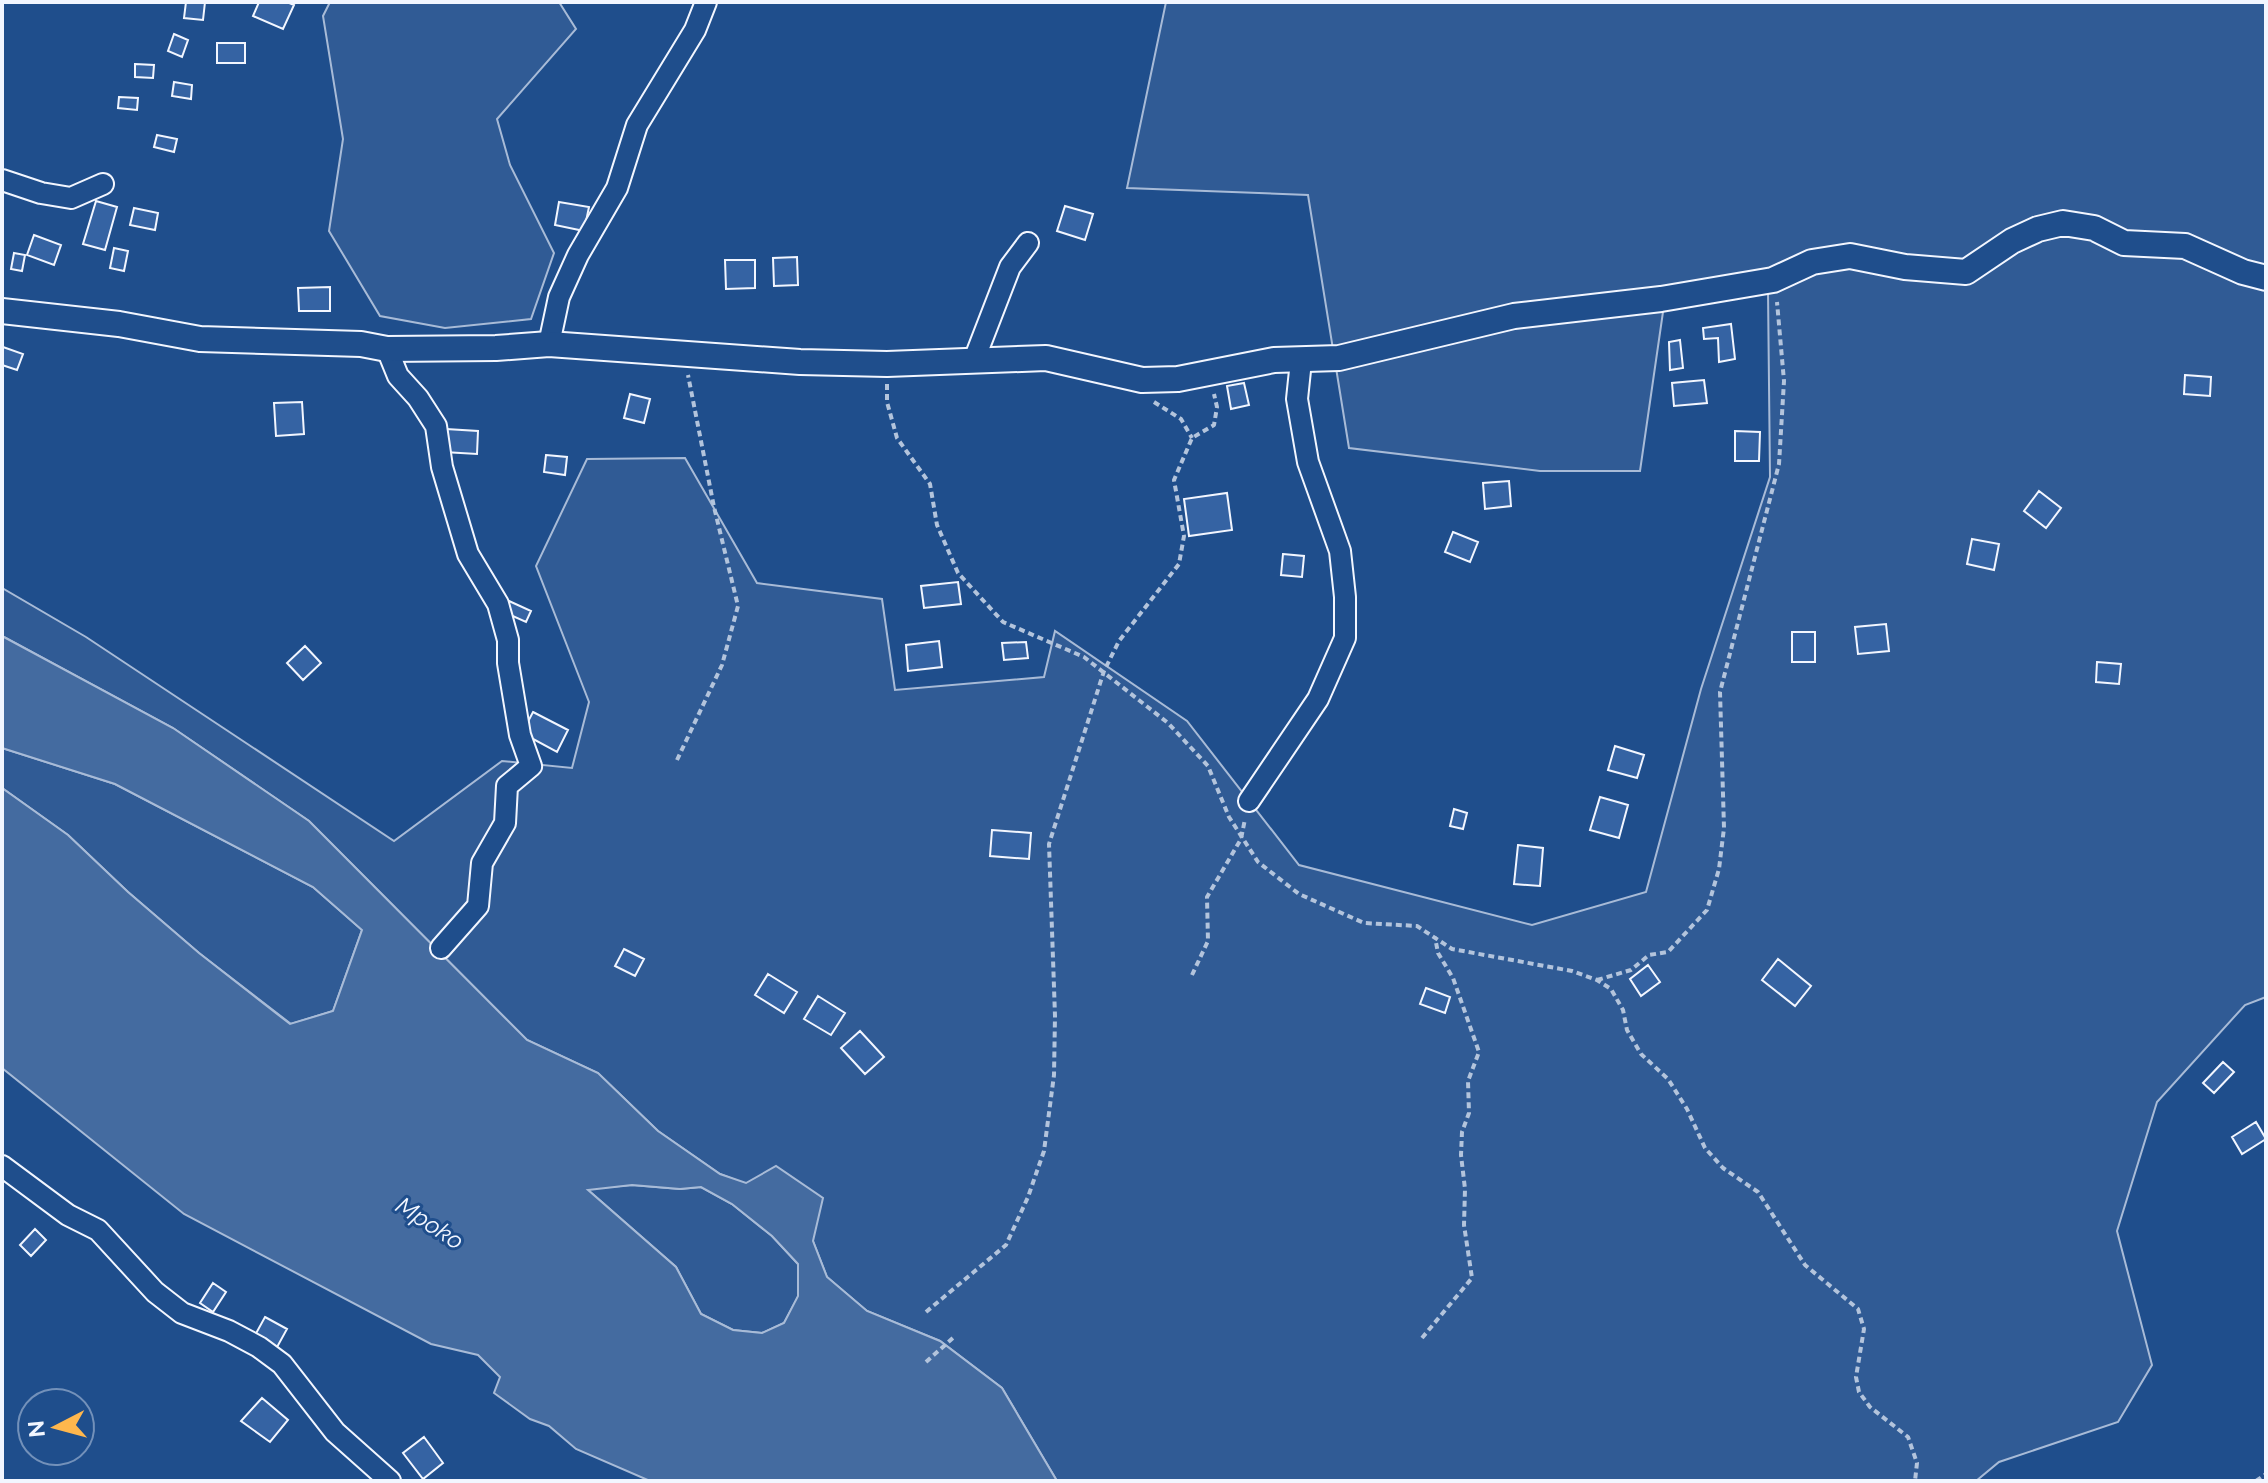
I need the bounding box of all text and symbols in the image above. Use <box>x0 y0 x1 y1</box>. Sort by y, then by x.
water label: Mpoko <box>391 1191 469 1255</box>
north arrow <box>16 1387 96 1467</box>
text: N <box>22 1419 50 1439</box>

